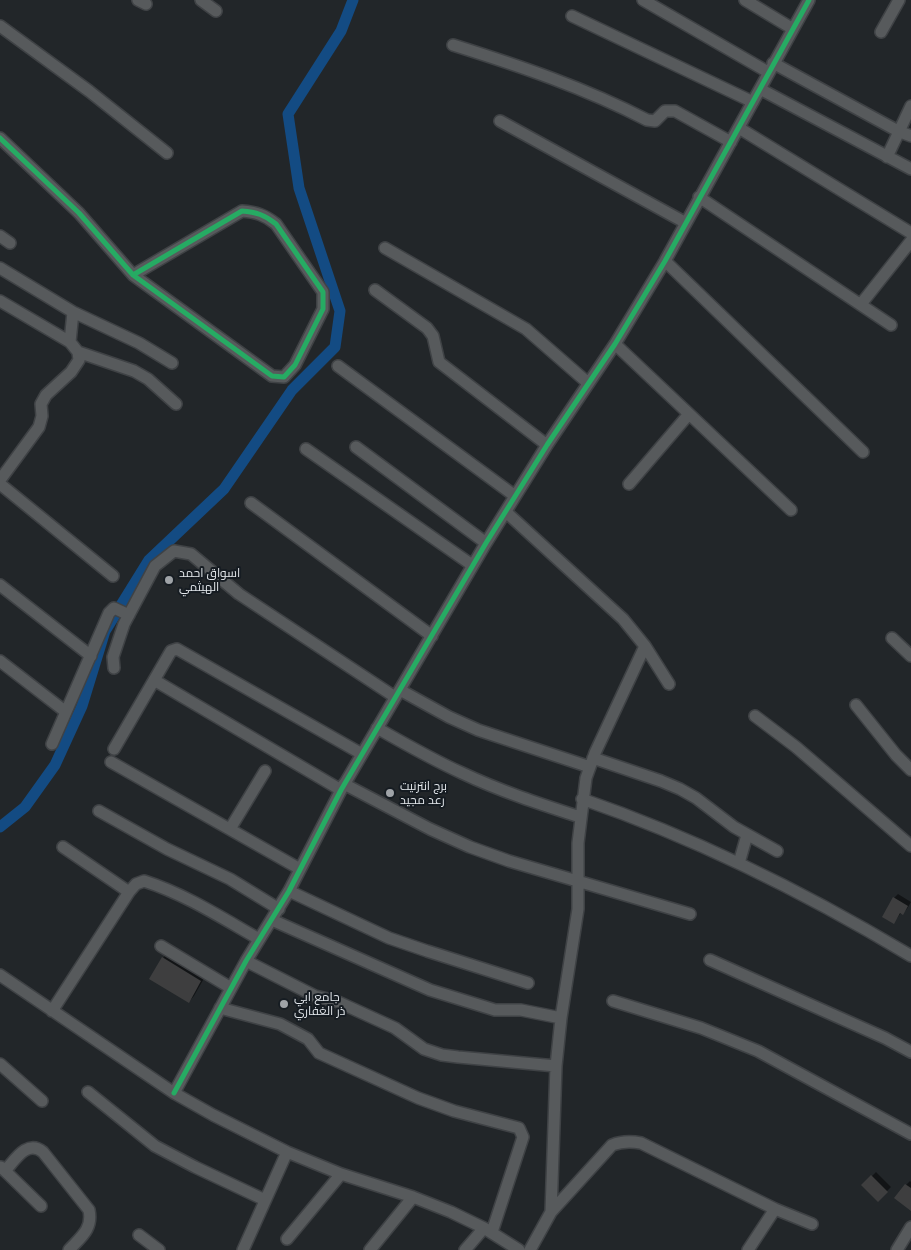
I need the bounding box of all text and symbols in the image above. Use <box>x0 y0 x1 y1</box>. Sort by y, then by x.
place label: اسواق احمد الهيثمي <box>179 566 240 594</box>
marker: اسواق احمد الهيثمي <box>163 574 175 586</box>
place label: برج انترنيت رعد مجيد <box>400 779 447 807</box>
marker: برج انترنيت رعد مجيد <box>384 787 396 799</box>
place label: جامع ابي ذر الغفاري <box>294 990 345 1018</box>
marker: جامع ابي ذر الغفاري <box>278 998 290 1010</box>

